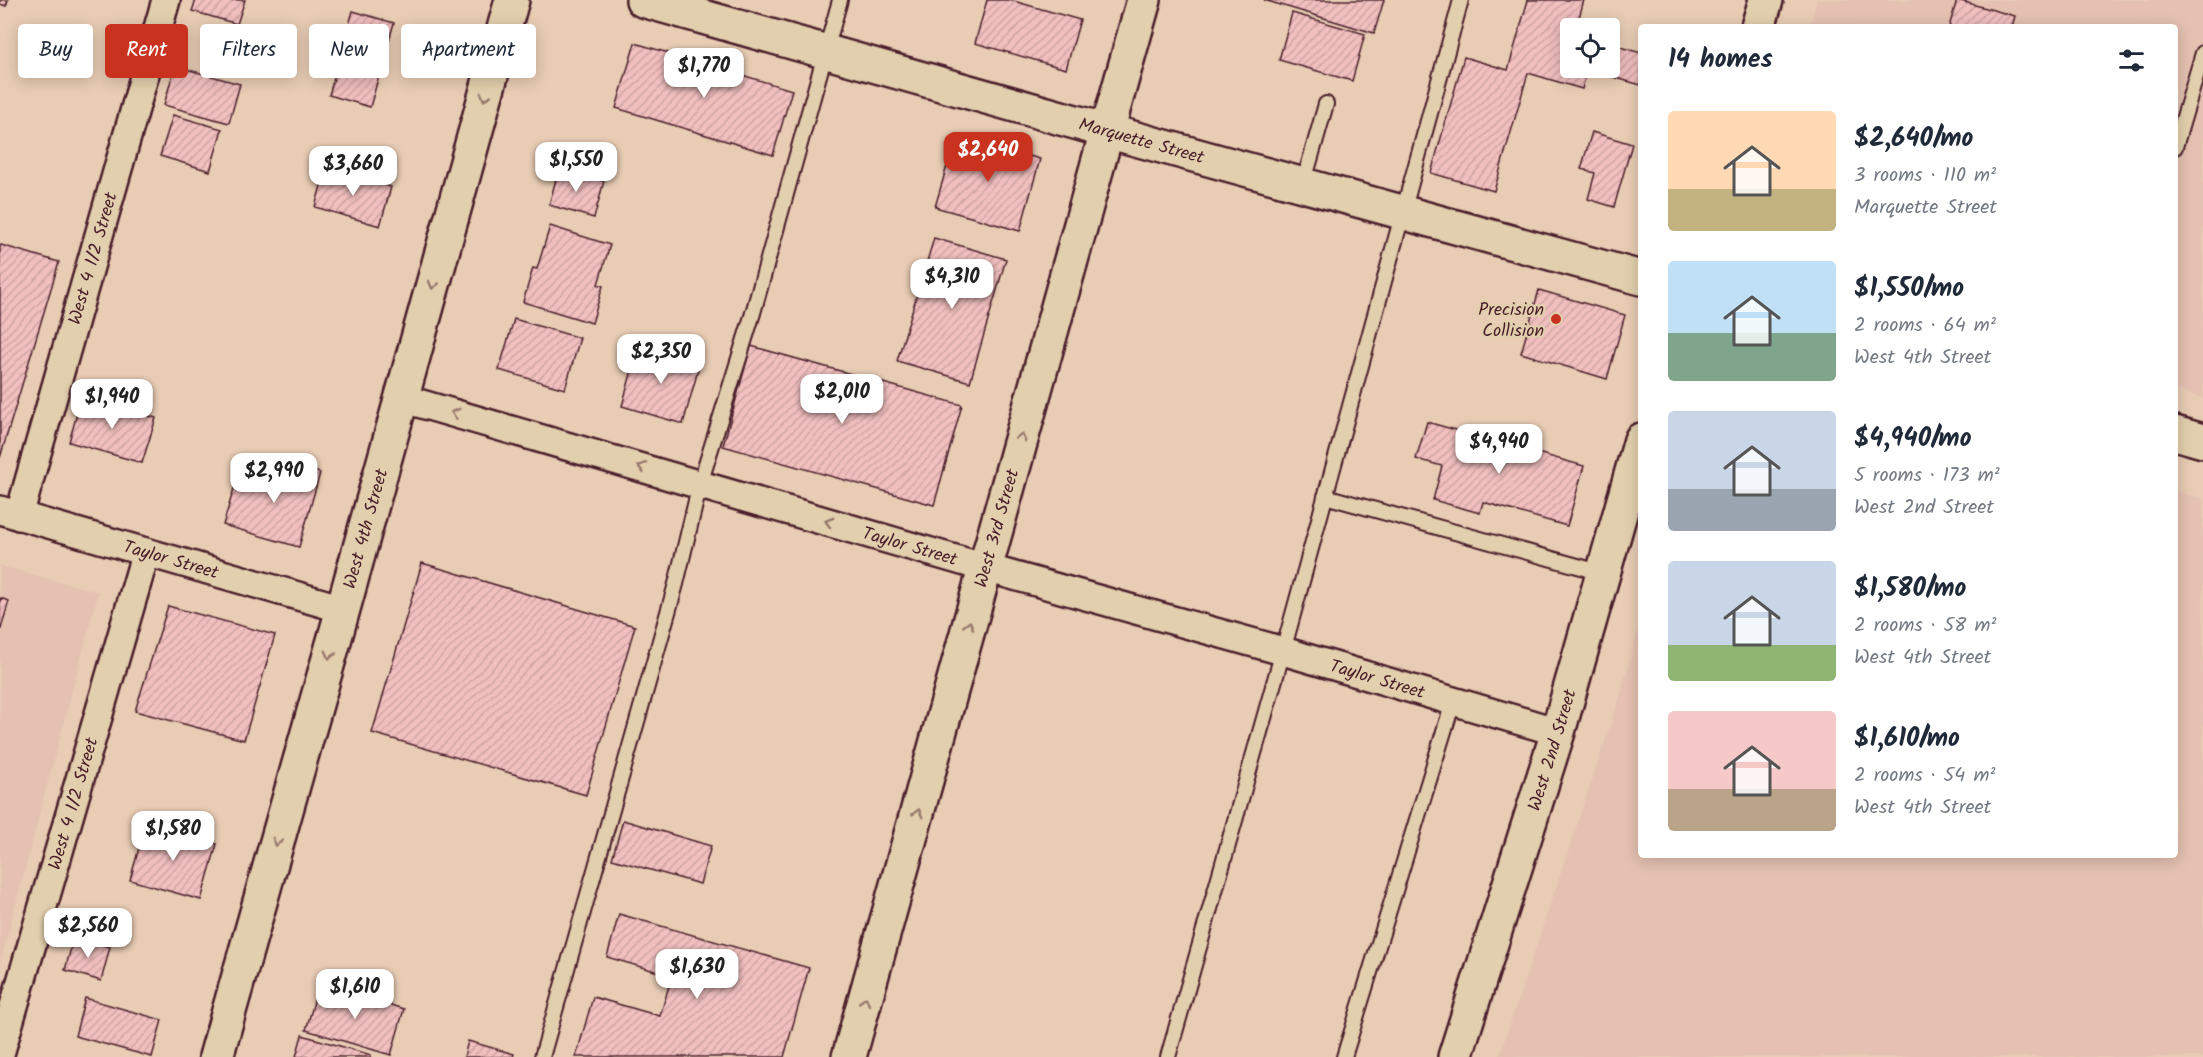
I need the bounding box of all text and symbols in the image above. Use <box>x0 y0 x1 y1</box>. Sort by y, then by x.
map controls <box>1560 18 1620 78</box>
button: locate <box>1560 18 1620 78</box>
chip: Buy <box>18 24 93 78</box>
chip: Rent <box>105 24 188 78</box>
chip: Filters <box>200 24 297 78</box>
chip: New <box>309 24 389 78</box>
chip: Apartment <box>401 24 536 78</box>
text: 14 homes <box>1668 39 1773 81</box>
icon: filters <box>2115 44 2148 77</box>
pin: $1,770 <box>655 48 753 99</box>
text: $1,770 <box>678 51 730 83</box>
one-way arrow <box>480 92 493 102</box>
street label: Marquette Street <box>1075 111 1208 173</box>
text: $2,640/mo <box>1854 118 1973 160</box>
pin: $2,640 <box>939 132 1037 183</box>
text: $2,640 <box>958 135 1018 167</box>
icon: home <box>1716 135 1788 207</box>
pin: $1,550 <box>527 142 625 193</box>
text: $1,550 <box>549 145 603 177</box>
pin: $3,660 <box>304 146 402 197</box>
text: $3,660 <box>323 149 383 181</box>
text: 3 rooms · 110 m² <box>1854 160 1996 192</box>
street label: West 4 1/2 Street <box>61 188 127 328</box>
text: Marquette Street <box>1854 192 1997 224</box>
pin: $4,310 <box>903 259 1001 310</box>
text: $4,310 <box>924 262 980 294</box>
text: $1,550/mo <box>1854 268 1964 310</box>
one-way arrow <box>428 279 440 289</box>
icon: home <box>1716 285 1788 357</box>
place label: Precision Collision <box>1478 296 1544 346</box>
text: 2 rooms · 64 m² <box>1854 310 1996 342</box>
marker: Precision Collision <box>1549 312 1563 326</box>
pin: $2,350 <box>612 334 710 385</box>
text: $2,350 <box>631 337 691 369</box>
text: West 4th Street <box>1854 342 1991 374</box>
pin: $2,010 <box>793 374 891 425</box>
text: $2,010 <box>814 377 870 409</box>
pin: $1,940 <box>63 379 161 430</box>
text: $1,940 <box>85 382 139 414</box>
one-way arrow <box>450 408 460 421</box>
text: $4,940/mo <box>1854 418 1972 460</box>
pin: $4,940 <box>1450 424 1548 475</box>
text: $4,940 <box>1469 427 1529 459</box>
one-way arrow <box>1014 432 1027 442</box>
icon: home <box>1716 435 1788 507</box>
pin: $2,990 <box>225 453 323 504</box>
text: $2,990 <box>244 456 304 488</box>
text: 5 rooms · 173 m² <box>1854 460 2000 492</box>
one-way arrow <box>637 462 648 474</box>
street label: West 4th Street <box>336 465 397 592</box>
street label: West 3rd Street <box>967 465 1028 591</box>
text: West 2nd Street <box>1854 492 1994 524</box>
one-way arrow <box>824 517 835 529</box>
street label: Taylor Street <box>858 520 962 575</box>
street label: Taylor Street <box>120 533 223 589</box>
text: $1,580/mo <box>1854 568 1966 610</box>
icon: home <box>1716 585 1788 657</box>
text: 2 rooms · 58 m² <box>1854 610 1996 642</box>
one-way arrow <box>962 620 974 631</box>
text: West 4th Street <box>1854 642 1991 674</box>
one-way arrow <box>325 650 338 660</box>
street label: Taylor Street <box>1326 652 1429 708</box>
street label: West 2nd Street <box>1521 685 1586 815</box>
text: $1,610/mo <box>1854 718 1960 760</box>
street label: West 4 1/2 Street <box>41 733 108 873</box>
icon: home <box>1716 735 1788 807</box>
text: 2 rooms · 54 m² <box>1854 760 1995 792</box>
text: West 4th Street <box>1854 792 1991 824</box>
one-way arrow <box>910 808 923 818</box>
pin: $1,580 <box>124 811 222 862</box>
text: $1,580 <box>145 814 201 846</box>
one-way arrow <box>272 836 284 847</box>
pin: $2,560 <box>39 908 137 959</box>
text: $2,560 <box>58 911 118 943</box>
pin: $1,630 <box>648 949 746 1000</box>
text: $1,630 <box>669 952 725 984</box>
pin: $1,610 <box>306 969 404 1020</box>
text: $1,610 <box>330 972 380 1004</box>
one-way arrow <box>858 996 870 1007</box>

